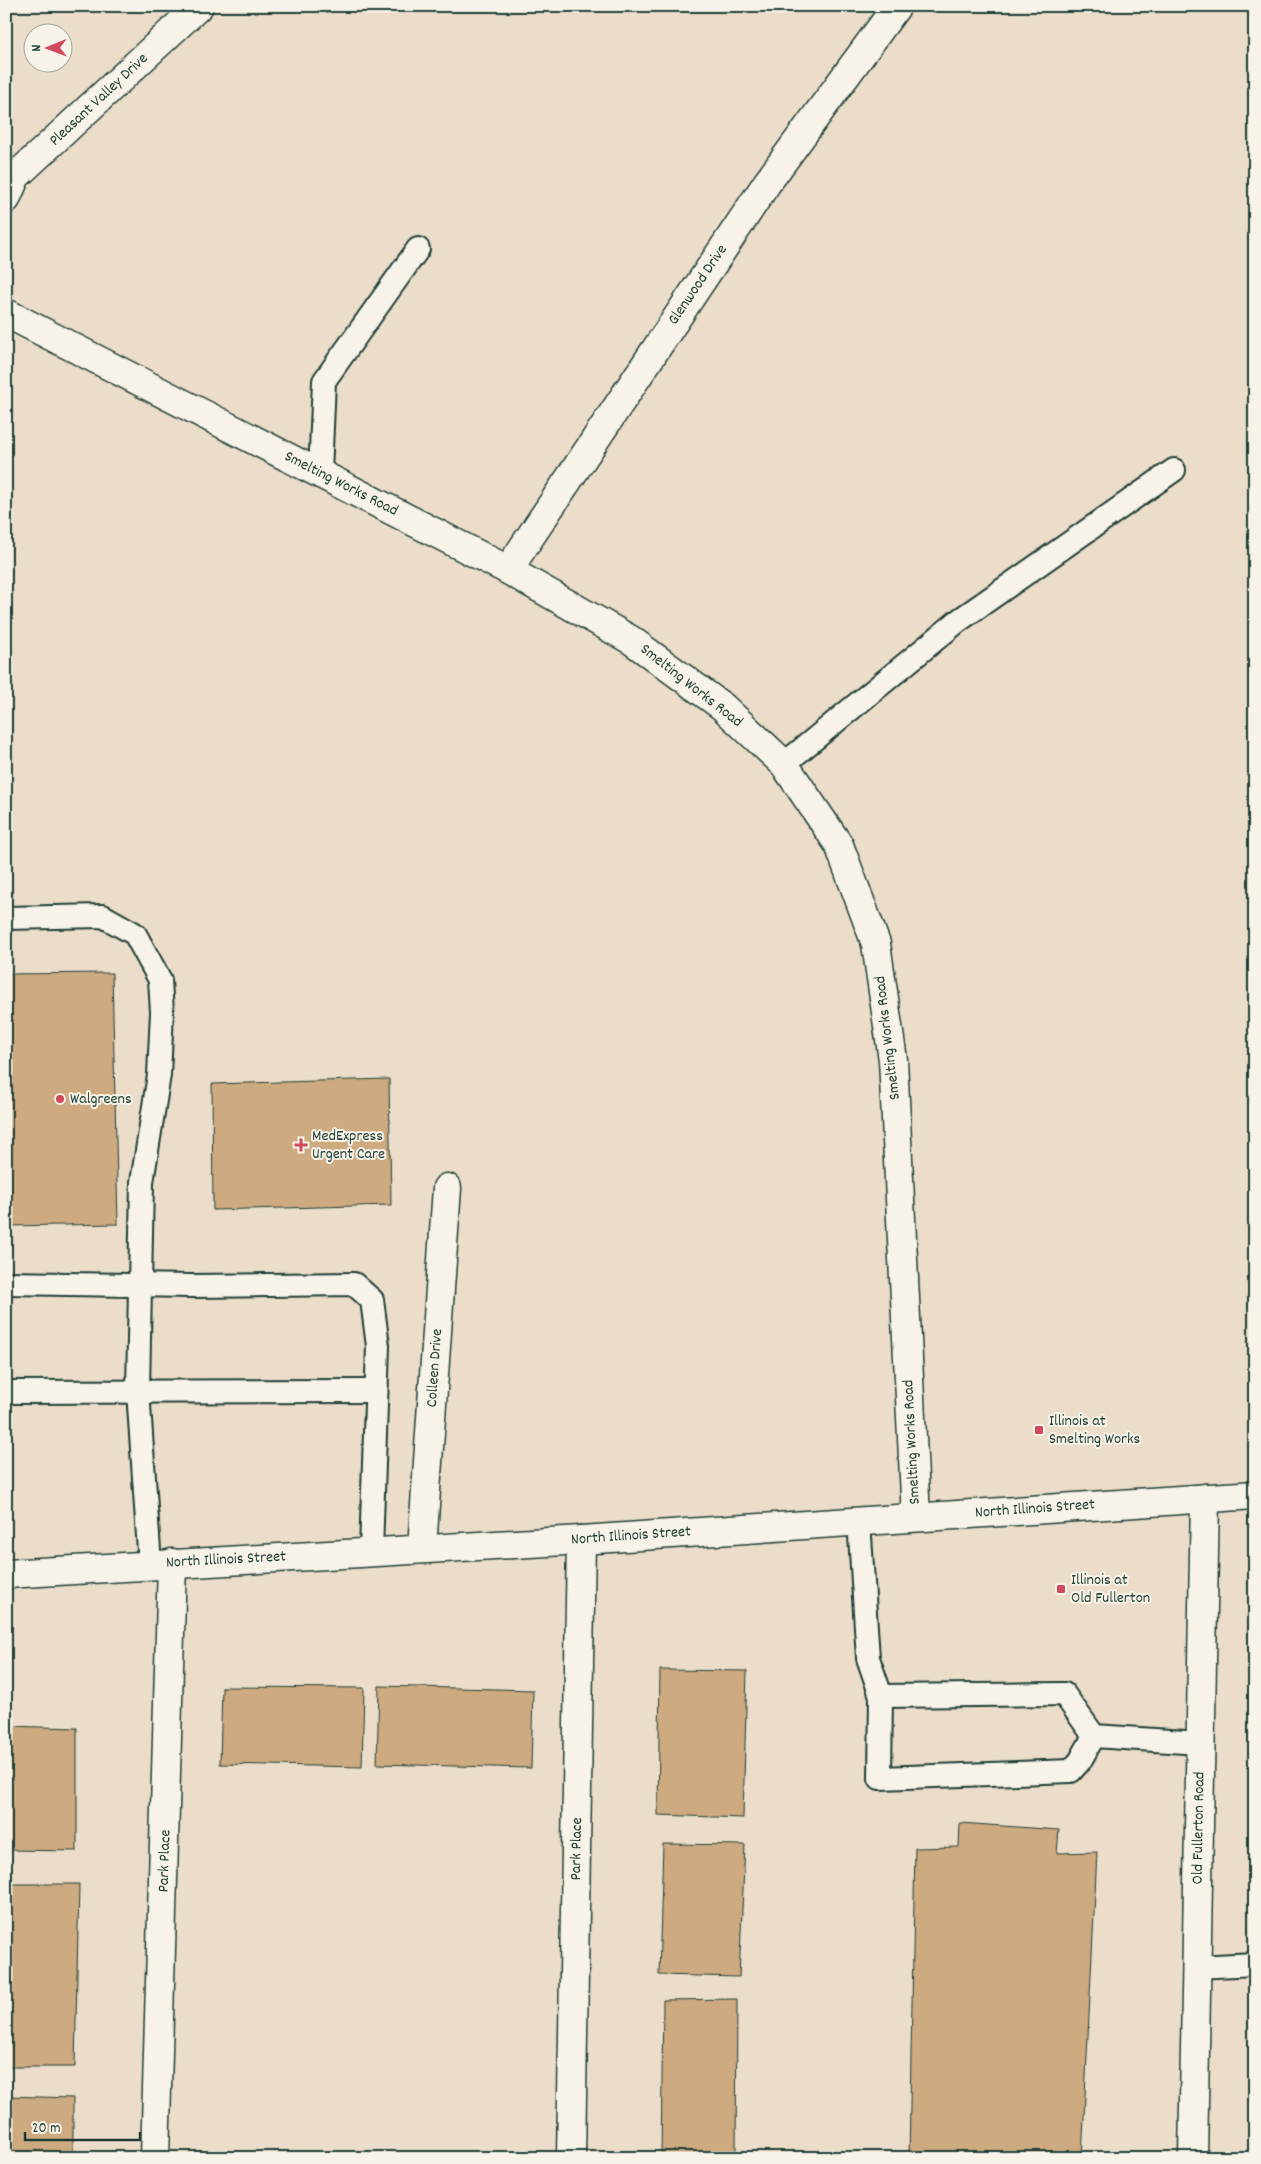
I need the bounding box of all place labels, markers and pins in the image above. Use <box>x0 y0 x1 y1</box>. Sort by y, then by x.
place label: Walgreens <box>70 1088 132 1111</box>
marker: Walgreens <box>54 1093 66 1105</box>
place label: MedExpress Urgent Care <box>312 1125 385 1166</box>
marker: MedExpress Urgent Care <box>294 1138 308 1152</box>
place label: Illinois at Smelting Works <box>1049 1410 1141 1451</box>
marker: Illinois at Smelting Works <box>1033 1424 1045 1436</box>
place label: Illinois at Old Fullerton <box>1071 1569 1150 1610</box>
marker: Illinois at Old Fullerton <box>1055 1583 1067 1595</box>

